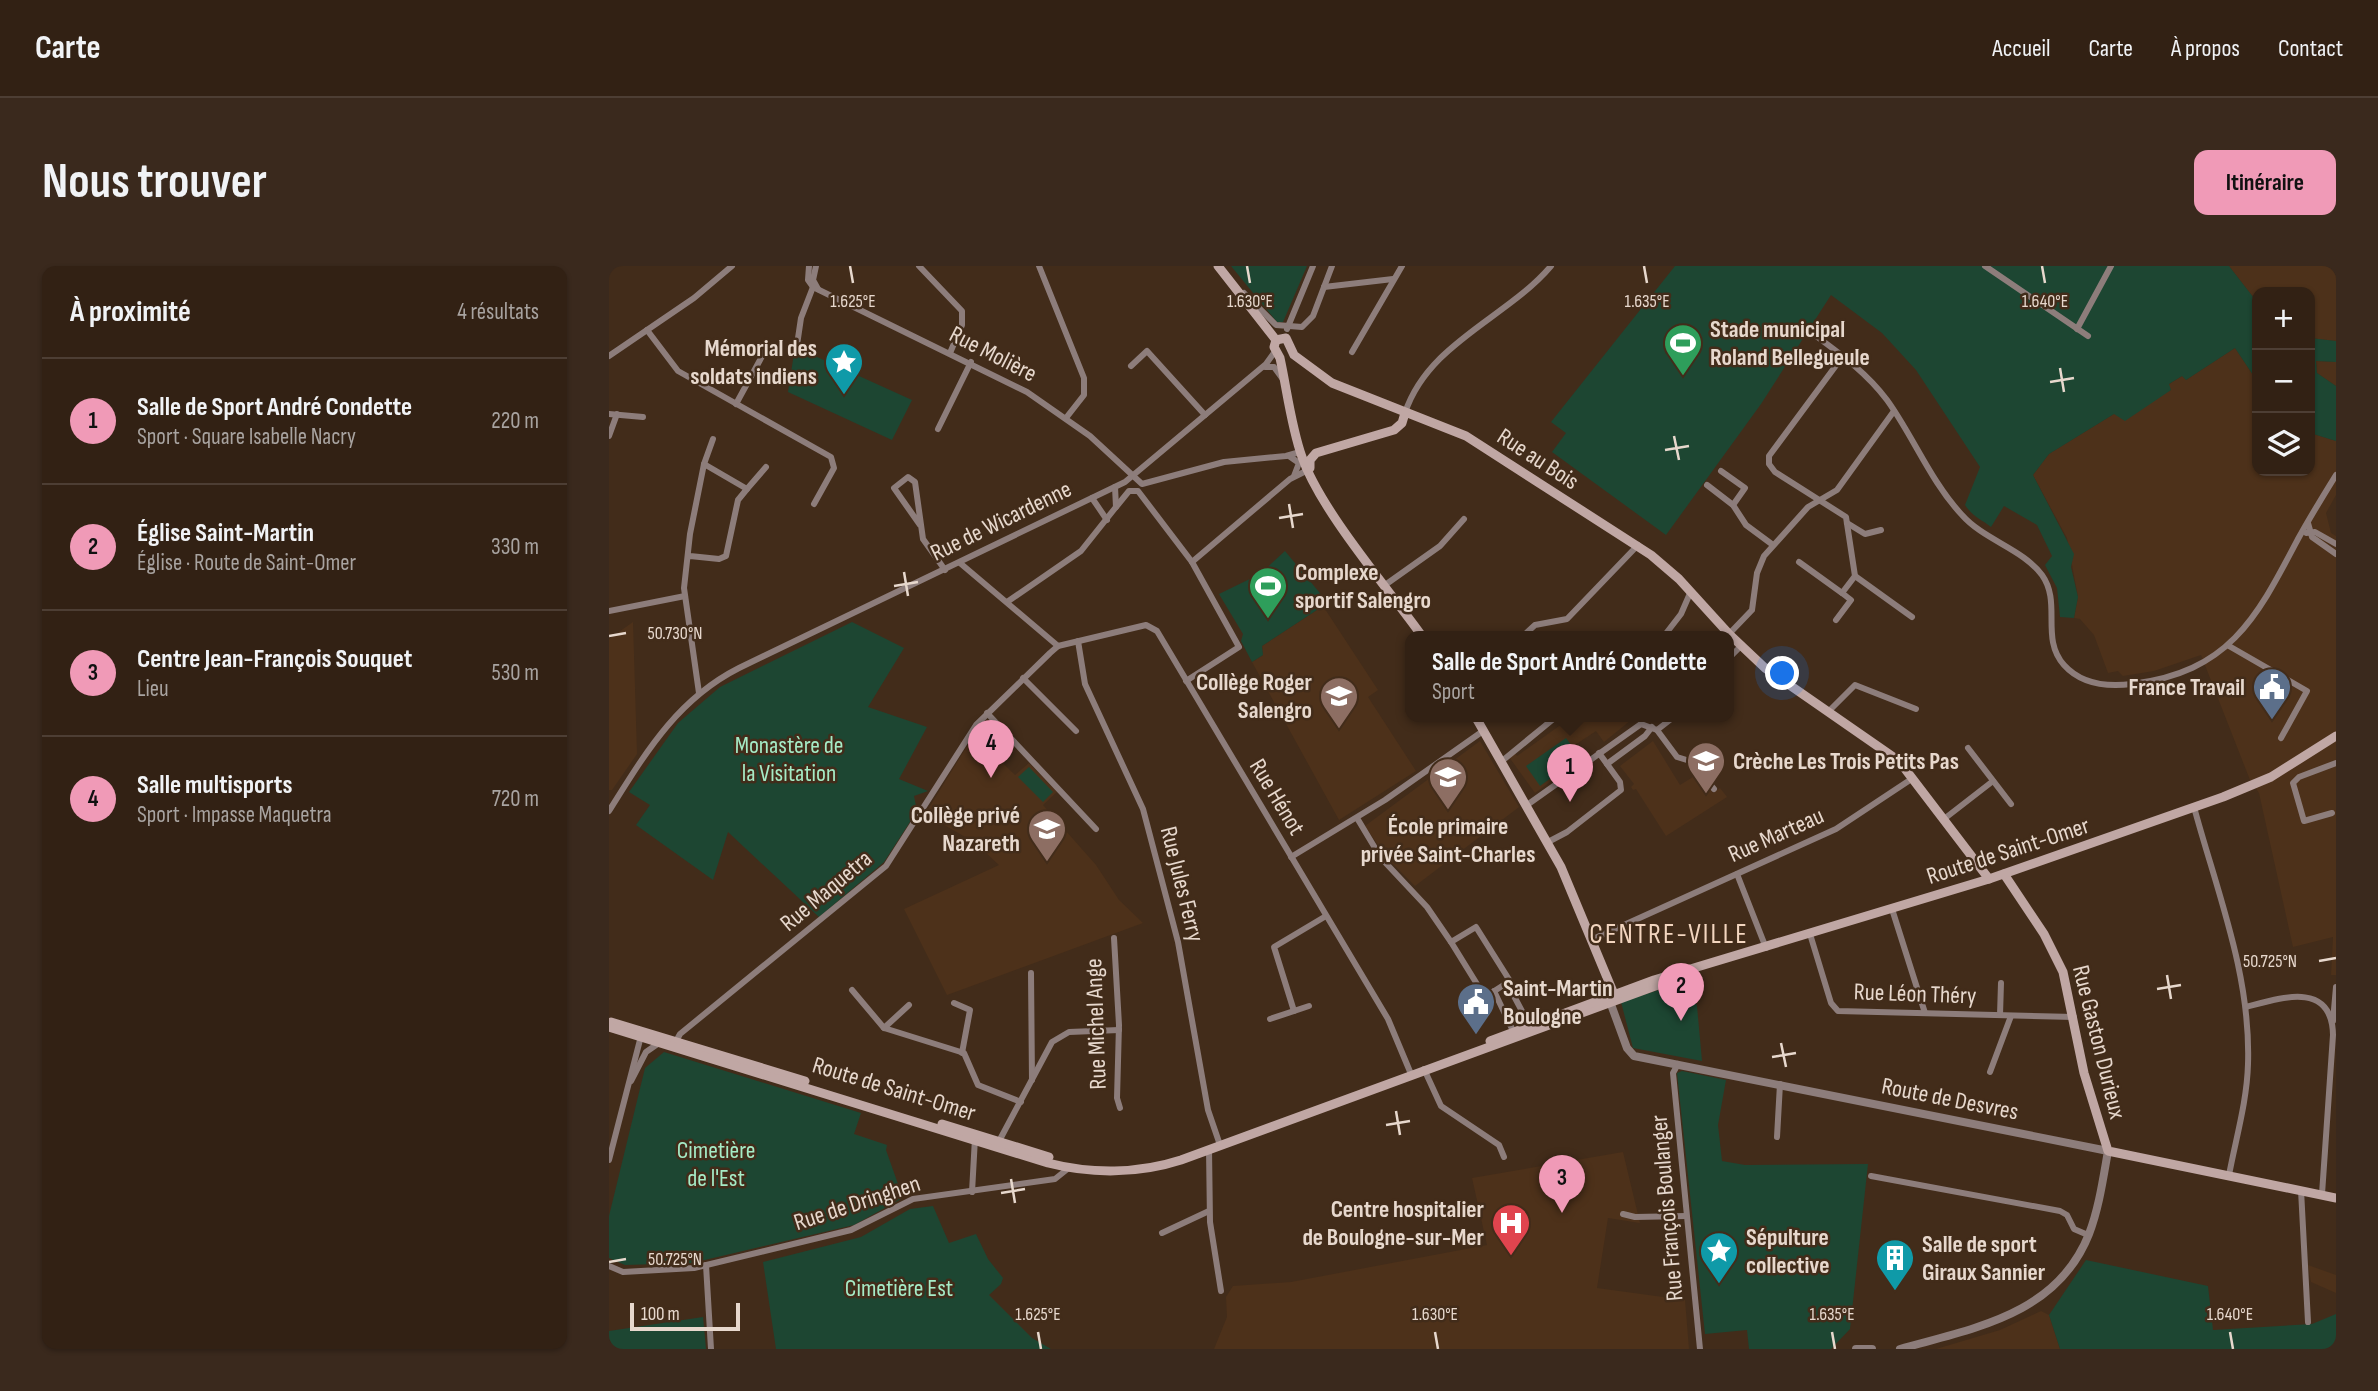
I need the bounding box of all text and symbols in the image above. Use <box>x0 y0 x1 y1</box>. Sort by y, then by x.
text: Carte <box>35 28 101 68</box>
text: Accueil <box>1992 34 2051 63</box>
text: Carte <box>2089 34 2133 63</box>
text: À propos <box>2171 34 2240 63</box>
text: Contact <box>2278 34 2343 63</box>
button: Itinéraire <box>2194 150 2336 215</box>
text: Nous trouver <box>42 153 267 212</box>
map controls <box>2252 287 2315 476</box>
button: + <box>2252 287 2315 350</box>
text: 1.625°E <box>830 291 876 312</box>
text: 1.630°E <box>1227 291 1273 312</box>
text: 1.635°E <box>1624 291 1670 312</box>
text: 1.640°E <box>2022 291 2068 312</box>
text: À proximité <box>70 294 191 330</box>
text: 4 résultats <box>457 298 539 326</box>
place label: Stade municipal Roland Bellegueule <box>1710 315 1870 372</box>
street label: Rue Molière <box>945 320 1041 388</box>
sports icon: Stade municipal Roland Bellegueule <box>1662 322 1704 377</box>
place label: Mémorial des soldats indiens <box>690 334 817 391</box>
place icon: Mémorial des soldats indiens <box>823 341 865 396</box>
button: − <box>2252 350 2315 413</box>
text: Salle de Sport André Condette <box>137 392 412 423</box>
text: 1 <box>88 407 98 435</box>
text: 220 m <box>491 407 539 435</box>
button: layers <box>2252 413 2315 476</box>
street label: Rue au Bois <box>1492 422 1584 496</box>
text: Sport · Square Isabelle Nacry <box>137 423 356 451</box>
street label: Rue de Wicardenne <box>926 474 1076 568</box>
text: Église Saint-Martin <box>137 518 314 549</box>
text: 2 <box>88 533 98 561</box>
text: 330 m <box>491 533 539 561</box>
text: Église · Route de Saint-Omer <box>137 549 356 577</box>
place label: Complexe sportif Salengro <box>1295 558 1431 615</box>
sports icon: Complexe sportif Salengro <box>1247 565 1289 620</box>
text: 50.730°N <box>648 623 702 644</box>
popup <box>1405 631 1734 722</box>
text: Centre Jean-François Souquet <box>137 644 412 675</box>
text: Salle de Sport André Condette <box>1432 647 1707 678</box>
your location <box>1765 656 1799 690</box>
text: 3 <box>88 659 98 687</box>
text: 530 m <box>491 659 539 687</box>
public building icon: France Travail <box>2251 666 2293 721</box>
place label: Collège Roger Salengro <box>1196 668 1313 725</box>
place label: France Travail <box>2128 673 2245 702</box>
text: Lieu <box>137 675 169 703</box>
school or university icon: Collège Roger Salengro <box>1318 675 1360 730</box>
text: Sport <box>1432 678 1475 706</box>
pin: 4 <box>968 720 1014 778</box>
park label: Monastère de la Visitation <box>735 731 843 788</box>
school or university icon: Crèche Les Trois Petits Pas <box>1685 740 1727 795</box>
pin: 1 <box>1547 744 1593 802</box>
place label: Crèche Les Trois Petits Pas <box>1733 747 1959 776</box>
street label: Rue Hénot <box>1243 754 1311 840</box>
school or university icon: École primaire privée Saint-Charles <box>1427 756 1469 811</box>
text: Salle multisports <box>137 770 292 801</box>
text: 4 <box>88 785 98 813</box>
text: 720 m <box>492 785 539 813</box>
text: Sport · Impasse Maquetra <box>137 801 332 829</box>
place label: Collège privé Nazareth <box>911 801 1020 858</box>
street label: Rue Marteau <box>1724 801 1828 869</box>
school or university icon: Collège privé Nazareth <box>1026 808 1068 863</box>
street label: Route de Saint-Omer <box>1923 811 2093 891</box>
place label: École primaire privée Saint-Charles <box>1361 812 1535 869</box>
street label: Rue Jules Ferry <box>1154 823 1210 945</box>
street label: Rue Maquetra <box>774 844 878 938</box>
district label: CENTRE-VILLE <box>1589 918 1749 951</box>
text: 50.725°N <box>2243 951 2297 972</box>
street label: Rue Michel Ange <box>1079 958 1113 1090</box>
street label: Rue Gaston Durieux <box>2066 962 2132 1122</box>
pin: 2 <box>1658 963 1704 1021</box>
place label: Saint-Martin Boulogne <box>1503 974 1613 1031</box>
street label: Rue Léon Théry <box>1853 977 1977 1011</box>
public building icon: Saint-Martin Boulogne <box>1455 981 1497 1036</box>
street label: Route de Saint-Omer <box>809 1050 979 1128</box>
street label: Route de Desvres <box>1879 1072 2021 1126</box>
street label: Rue François Boulanger <box>1644 1114 1690 1302</box>
park label: Cimetière de l'Est <box>677 1136 755 1193</box>
pin: 3 <box>1539 1155 1585 1213</box>
street label: Rue de Dringhen <box>790 1169 924 1237</box>
place label: Centre hospitalier de Boulogne-sur-Mer <box>1302 1195 1485 1252</box>
hospital icon: Centre hospitalier de Boulogne-sur-Mer <box>1490 1202 1532 1257</box>
place label: Sépulture collective <box>1746 1223 1829 1280</box>
place icon: Sépulture collective <box>1698 1230 1740 1285</box>
place label: Salle de sport Giraux Sannier <box>1922 1230 2046 1287</box>
building icon: Salle de sport Giraux Sannier <box>1874 1237 1916 1292</box>
text: 50.725°N <box>648 1249 702 1270</box>
park label: Cimetière Est <box>845 1274 953 1303</box>
scale bar <box>630 1300 740 1332</box>
text: 100 m <box>641 1303 680 1326</box>
text: 1.625°E <box>1015 1304 1061 1325</box>
text: 1.630°E <box>1412 1304 1458 1325</box>
text: 1.635°E <box>1809 1304 1855 1325</box>
text: 1.640°E <box>2207 1304 2253 1325</box>

